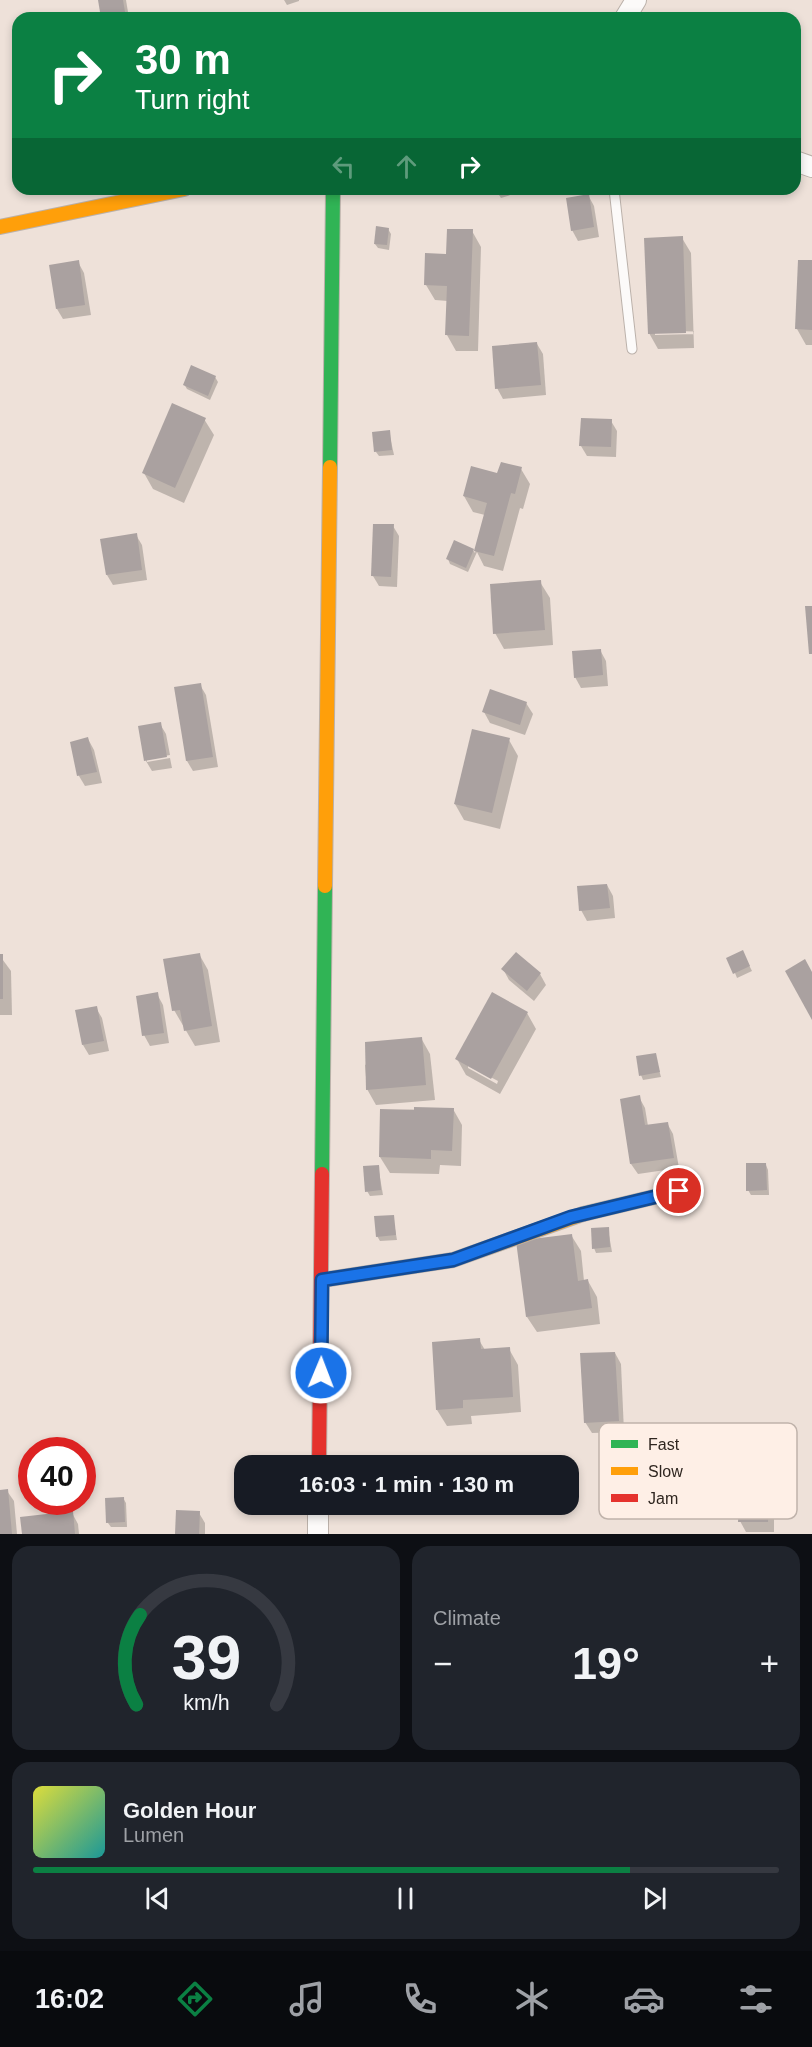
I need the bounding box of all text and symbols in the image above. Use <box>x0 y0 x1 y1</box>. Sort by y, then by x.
icon: right <box>36 36 114 114</box>
text: 30 m <box>135 36 231 83</box>
text: Turn right <box>135 85 250 115</box>
icon: left <box>327 150 360 183</box>
icon: ahead <box>390 150 423 183</box>
icon: right <box>453 150 486 183</box>
pin <box>653 1165 704 1216</box>
icon: arrive <box>662 1174 695 1207</box>
position arrow <box>289 1341 353 1405</box>
legend <box>599 1423 797 1519</box>
text: Fast <box>648 1436 680 1453</box>
speed limit sign: 40 <box>18 1437 96 1515</box>
text: Slow <box>648 1463 683 1480</box>
text: 16:03 · 1 min · 130 m <box>299 1472 514 1497</box>
text: Jam <box>648 1490 678 1507</box>
text: Climate <box>433 1607 501 1629</box>
text: 39 <box>171 1623 241 1692</box>
text: 19° <box>572 1638 640 1689</box>
text: − <box>433 1645 452 1682</box>
text: + <box>760 1645 779 1682</box>
text: km/h <box>183 1691 229 1715</box>
text: Golden Hour <box>123 1798 256 1823</box>
text: Lumen <box>123 1824 184 1846</box>
icon: previous <box>141 1882 174 1915</box>
icon: pause <box>389 1882 422 1915</box>
icon: next <box>638 1882 671 1915</box>
icon: directions <box>174 1978 216 2020</box>
icon: music <box>286 1978 328 2020</box>
icon: phone <box>399 1978 441 2020</box>
icon: climate <box>511 1978 553 2020</box>
icon: car <box>623 1978 665 2020</box>
icon: filters <box>735 1978 777 2020</box>
text: 16:02 <box>35 1984 104 2014</box>

